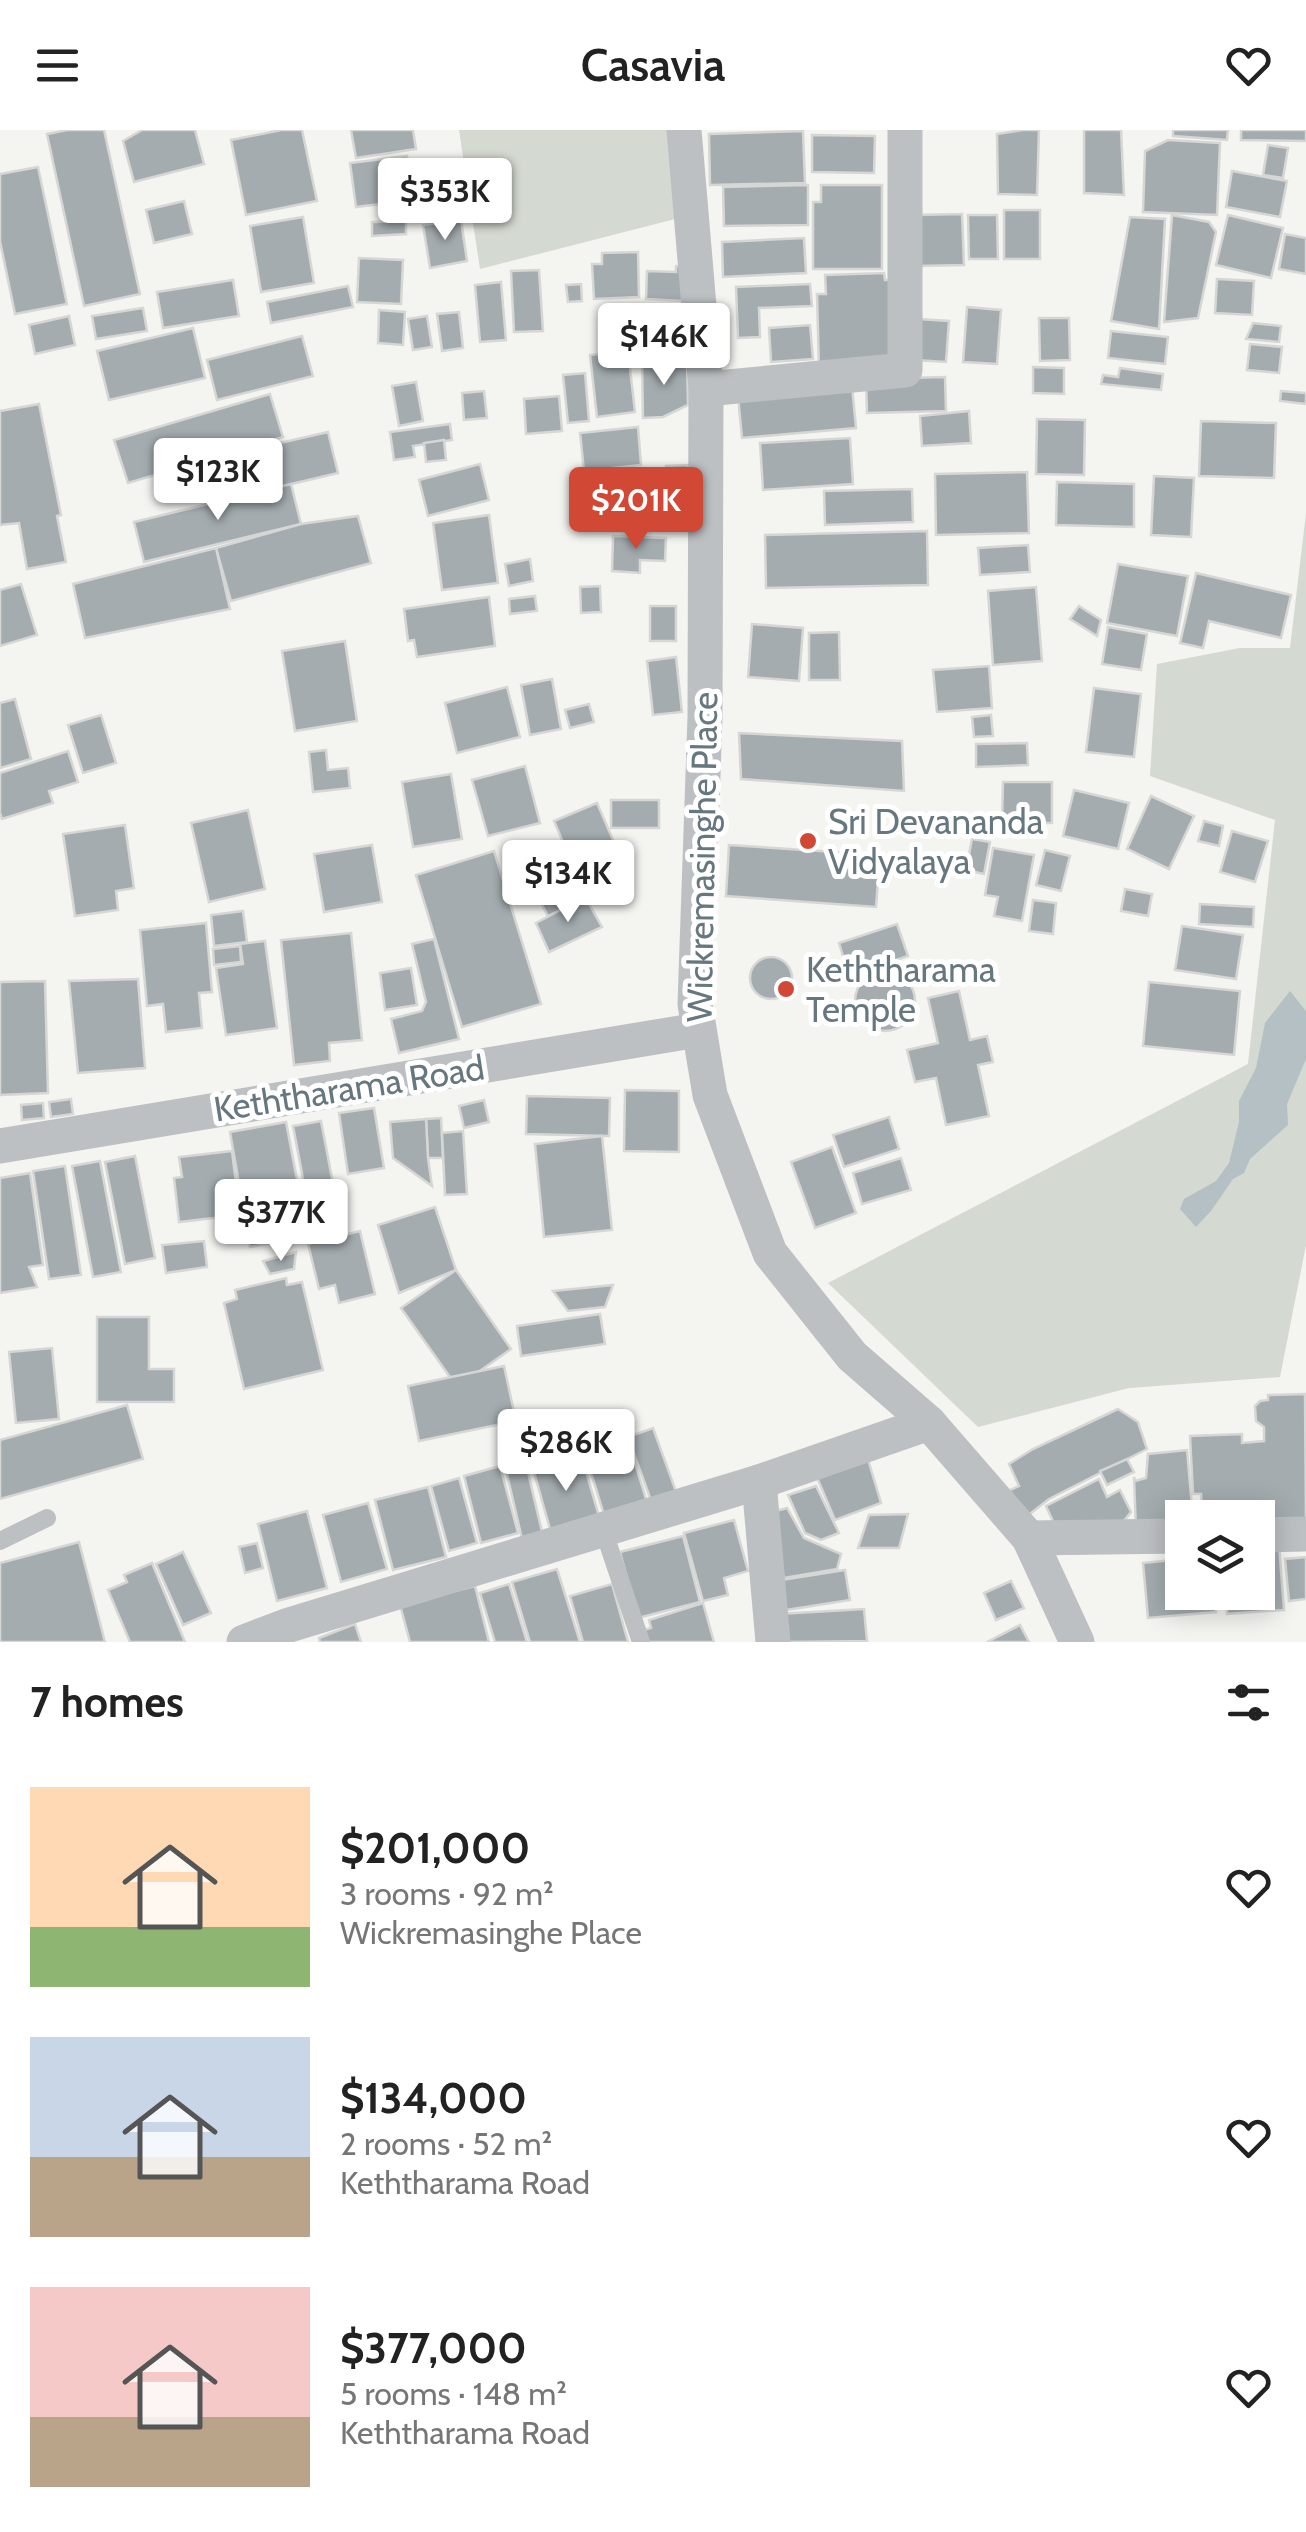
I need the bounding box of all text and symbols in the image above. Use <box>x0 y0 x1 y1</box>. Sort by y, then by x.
icon: menu <box>30 38 85 93</box>
text: Casavia <box>581 38 725 92</box>
icon: heart <box>1221 38 1276 93</box>
pin: $353K <box>375 158 515 243</box>
text: $353K <box>400 171 490 210</box>
pin: $146K <box>594 303 734 388</box>
text: $146K <box>620 316 708 355</box>
pin: $123K <box>148 438 288 523</box>
text: $123K <box>176 451 260 490</box>
pin: $201K <box>566 467 706 552</box>
text: $201K <box>591 480 681 519</box>
street label: Wickremasinghe Place <box>678 692 726 1022</box>
place label: Sri Devananda Vidyalaya <box>828 800 1044 883</box>
marker: Sri Devananda Vidyalaya <box>797 830 819 852</box>
pin: $134K <box>498 840 638 925</box>
text: $134K <box>524 853 612 892</box>
place label: Keththarama Temple <box>806 948 996 1031</box>
marker: Keththarama Temple <box>775 978 797 1000</box>
street label: Keththarama Road <box>211 1045 487 1131</box>
pin: $377K <box>211 1179 351 1264</box>
text: $377K <box>237 1192 325 1231</box>
pin: $286K <box>496 1409 636 1494</box>
text: $286K <box>520 1422 612 1461</box>
map controls <box>1165 1500 1275 1610</box>
button: layers <box>1165 1500 1275 1610</box>
icon: filters <box>1221 1675 1276 1730</box>
text: 7 homes <box>30 1676 184 1728</box>
text: $201,000 <box>340 1822 530 1874</box>
icon: home <box>110 1827 230 1947</box>
icon: heart <box>1221 1860 1276 1915</box>
text: 3 rooms · 92 m² <box>340 1874 554 1913</box>
text: Wickremasinghe Place <box>340 1913 642 1952</box>
text: $134,000 <box>340 2072 527 2124</box>
icon: home <box>110 2077 230 2197</box>
icon: heart <box>1221 2110 1276 2165</box>
text: 2 rooms · 52 m² <box>340 2124 552 2163</box>
text: Keththarama Road <box>340 2163 590 2202</box>
text: $377,000 <box>340 2322 527 2374</box>
icon: home <box>110 2327 230 2447</box>
icon: heart <box>1221 2360 1276 2415</box>
text: 5 rooms · 148 m² <box>340 2374 567 2413</box>
text: Keththarama Road <box>340 2413 590 2452</box>

